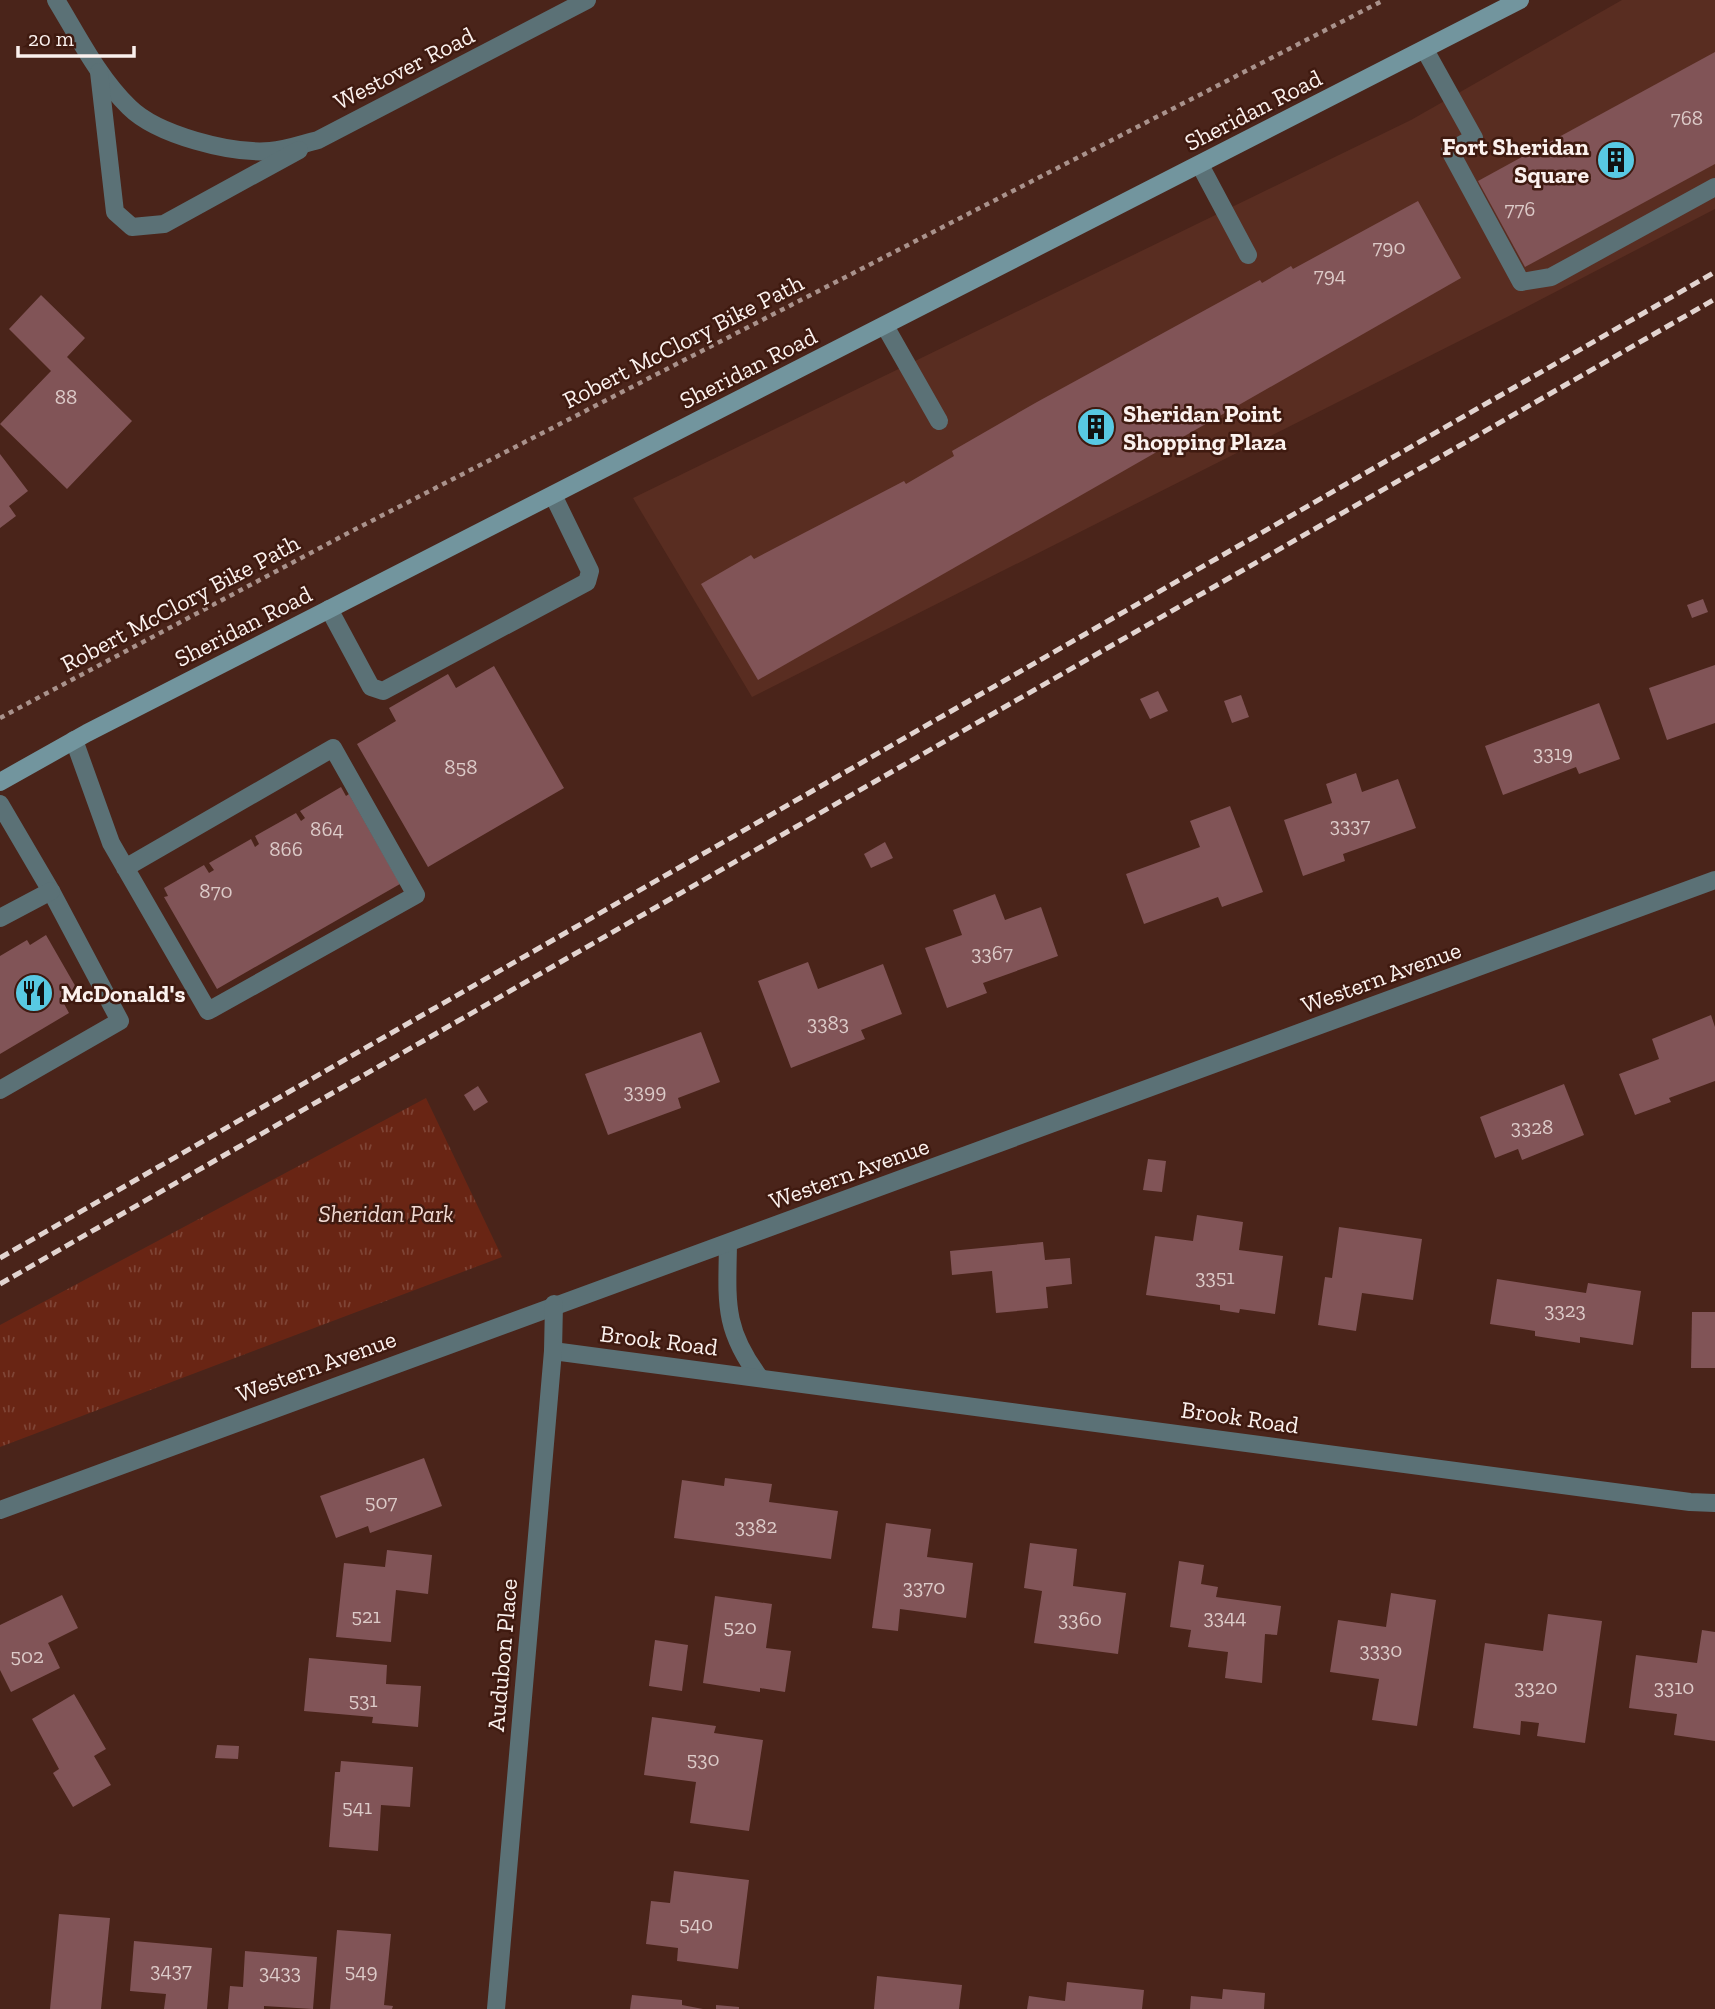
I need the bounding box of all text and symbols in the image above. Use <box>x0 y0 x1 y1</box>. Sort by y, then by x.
scale bar <box>18 14 133 58</box>
street label: Westover Road <box>329 20 479 116</box>
text: 20 m <box>28 26 74 51</box>
street label: Sheridan Road <box>1180 63 1326 157</box>
house number: 768 <box>1671 105 1703 130</box>
place label: Fort Sheridan Square <box>1442 132 1589 189</box>
building icon: Fort Sheridan Square <box>1595 139 1637 181</box>
house number: 776 <box>1505 196 1535 221</box>
house number: 790 <box>1372 234 1406 259</box>
house number: 794 <box>1314 262 1346 287</box>
street label: Robert McClory Bike Path <box>558 267 809 414</box>
street label: Sheridan Road <box>675 321 821 415</box>
house number: 88 <box>55 384 77 409</box>
place label: Sheridan Point Shopping Plaza <box>1123 399 1287 456</box>
building icon: Sheridan Point Shopping Plaza <box>1075 406 1117 448</box>
street label: Robert McClory Bike Path <box>56 527 305 678</box>
street label: Sheridan Road <box>170 579 316 673</box>
house number: 3319 <box>1533 740 1573 765</box>
house number: 858 <box>444 754 478 779</box>
house number: 3337 <box>1330 812 1370 837</box>
house number: 864 <box>310 816 344 841</box>
house number: 866 <box>269 836 303 861</box>
house number: 870 <box>199 878 233 903</box>
street label: Western Avenue <box>1297 935 1465 1019</box>
house number: 3367 <box>971 940 1013 965</box>
restaurant icon: McDonald's <box>13 972 55 1014</box>
place label: McDonald's <box>61 979 185 1008</box>
house number: 3383 <box>807 1010 849 1035</box>
house number: 3399 <box>624 1078 666 1103</box>
house number: 3328 <box>1511 1114 1553 1139</box>
street label: Western Avenue <box>765 1131 933 1215</box>
park label: Sheridan Park <box>318 1199 454 1228</box>
house number: 3351 <box>1195 1264 1235 1289</box>
house number: 3323 <box>1544 1297 1586 1322</box>
street label: Brook Road <box>598 1318 720 1362</box>
street label: Western Avenue <box>232 1324 400 1408</box>
street label: Brook Road <box>1179 1394 1301 1440</box>
house number: 507 <box>365 1489 397 1514</box>
house number: 3382 <box>735 1513 777 1538</box>
house number: 3370 <box>903 1574 945 1599</box>
street label: Audubon Place <box>481 1577 523 1733</box>
house number: 521 <box>351 1603 381 1628</box>
house number: 3344 <box>1203 1604 1247 1629</box>
house number: 3360 <box>1058 1606 1102 1631</box>
house number: 520 <box>723 1614 757 1639</box>
house number: 3330 <box>1360 1637 1402 1662</box>
house number: 502 <box>10 1643 44 1668</box>
house number: 3320 <box>1514 1674 1558 1699</box>
house number: 3310 <box>1654 1674 1694 1699</box>
house number: 531 <box>348 1687 378 1712</box>
house number: 530 <box>686 1746 720 1771</box>
house number: 541 <box>342 1794 372 1819</box>
house number: 540 <box>679 1911 713 1936</box>
house number: 3437 <box>150 1957 192 1982</box>
house number: 549 <box>344 1958 378 1983</box>
house number: 3433 <box>259 1959 301 1984</box>

